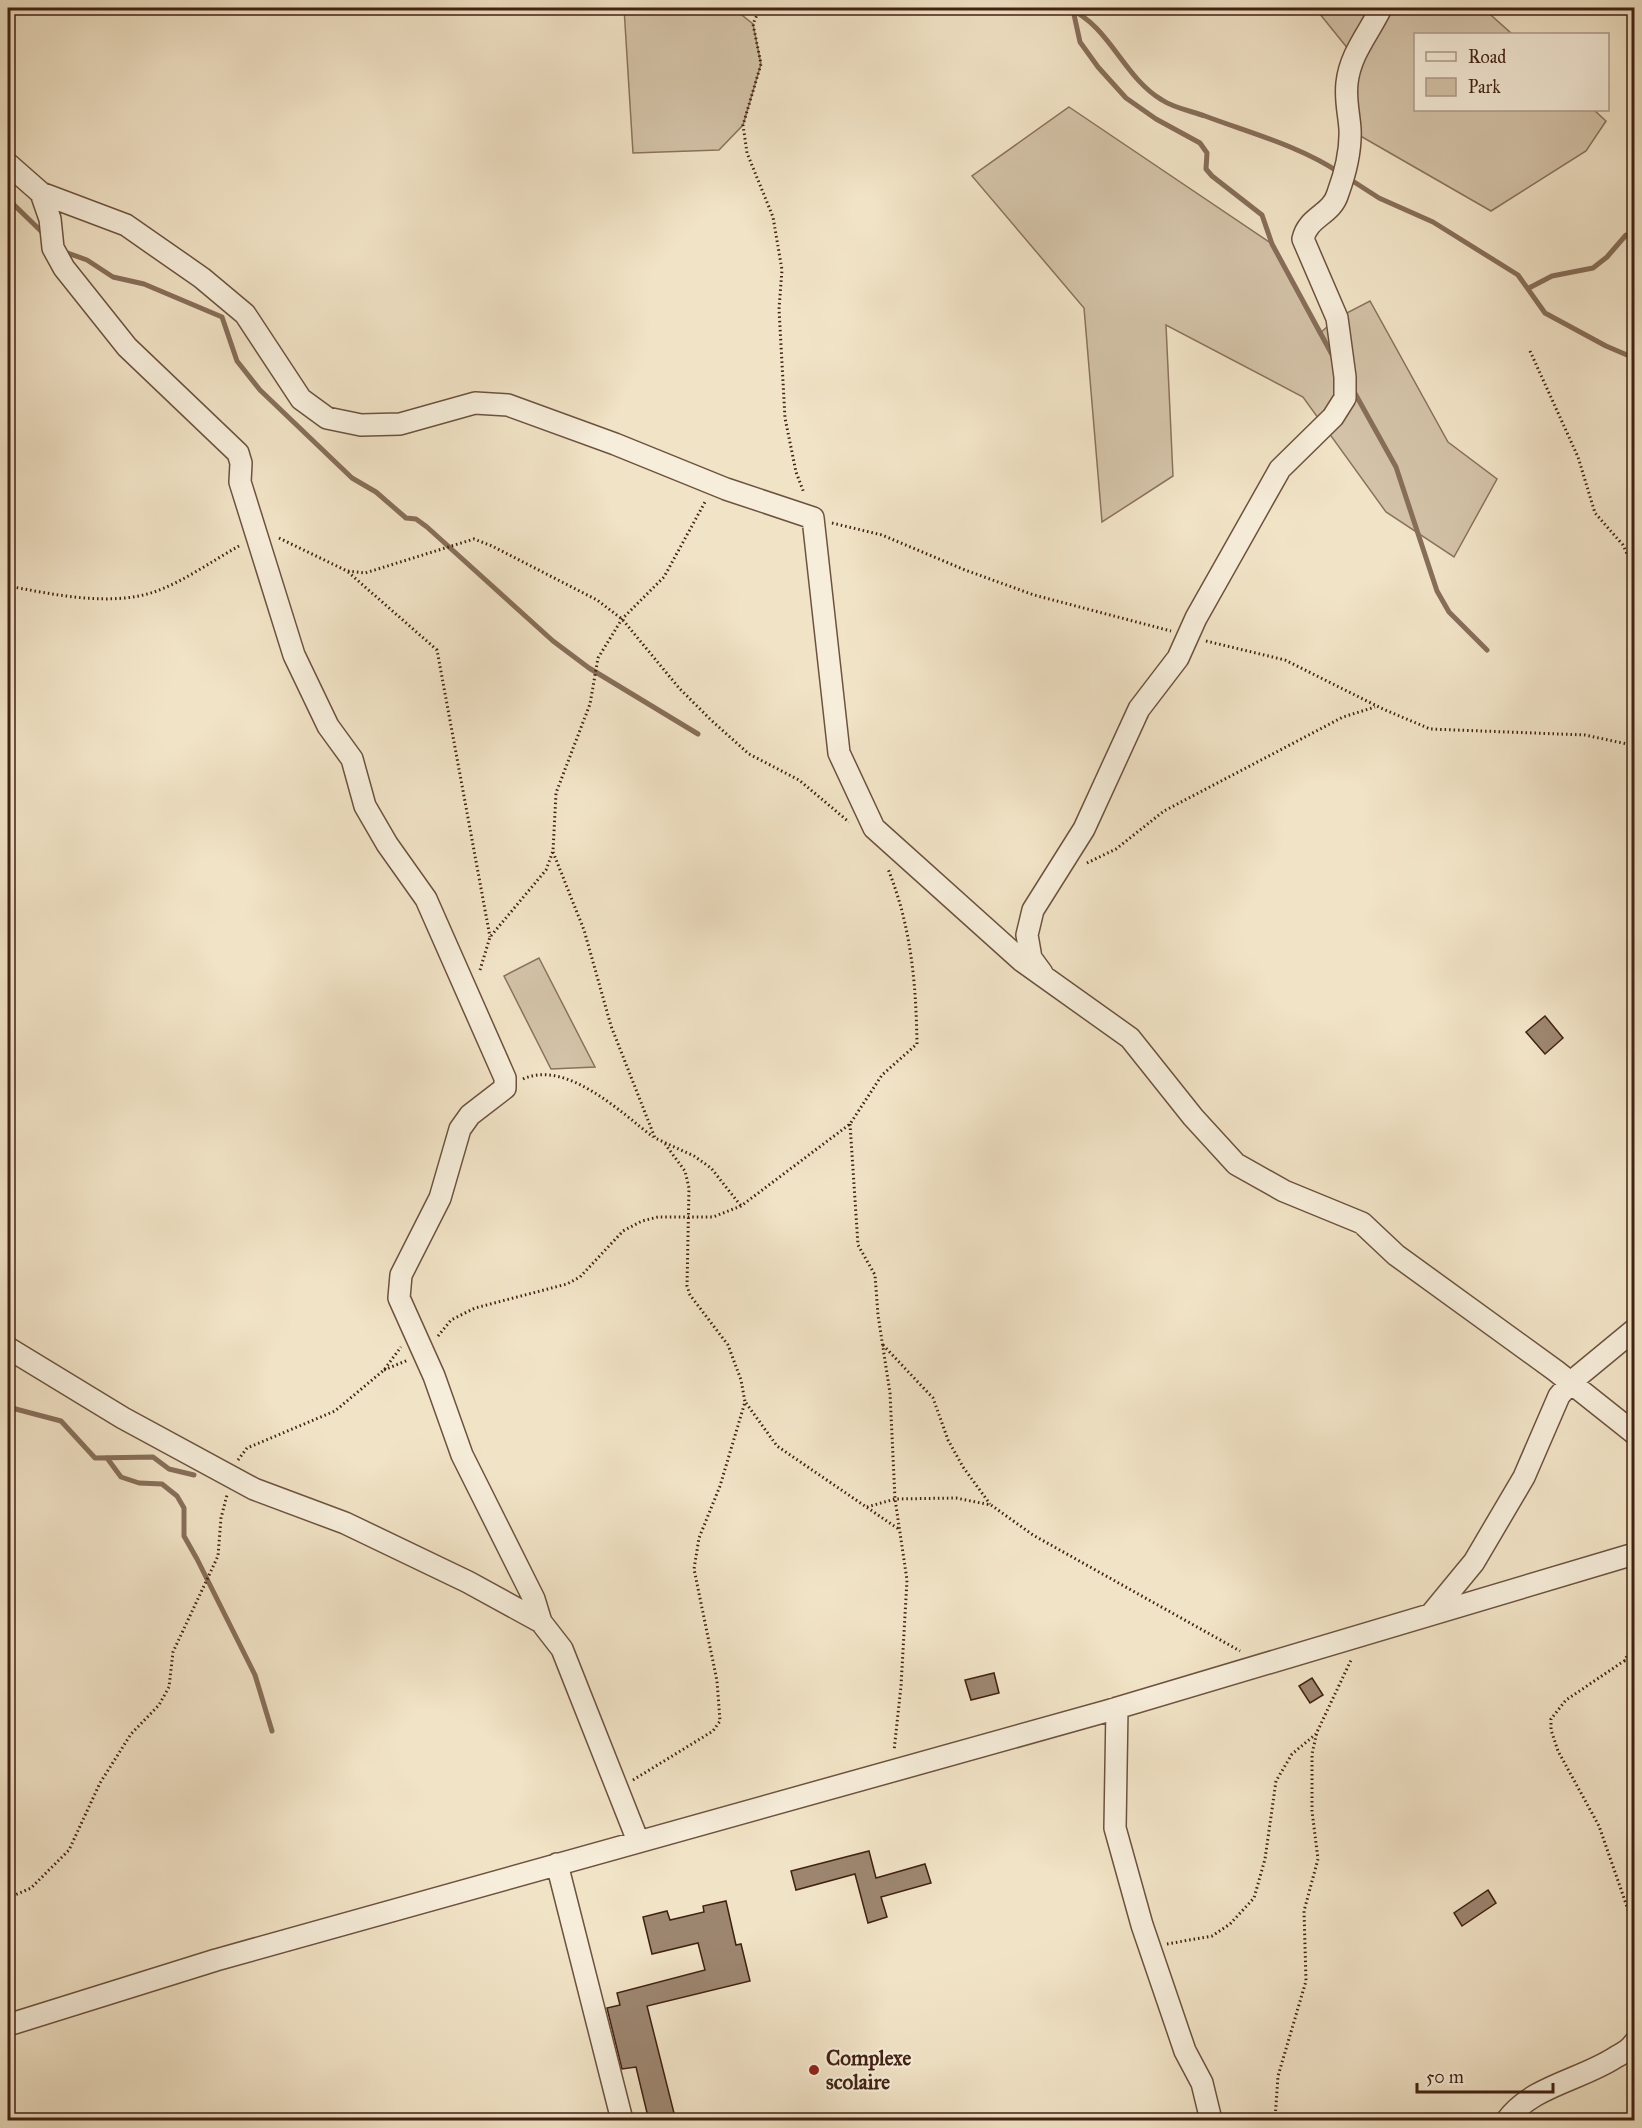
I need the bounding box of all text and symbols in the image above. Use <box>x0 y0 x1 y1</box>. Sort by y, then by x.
legend <box>1414 33 1609 111</box>
text: Road <box>1468 46 1506 68</box>
text: Park <box>1468 76 1501 98</box>
place label: Complexe scolaire <box>826 2045 911 2095</box>
scale bar <box>1417 2056 1554 2094</box>
marker: Complexe scolaire <box>807 2063 821 2077</box>
text: 50 m <box>1426 2066 1464 2088</box>

